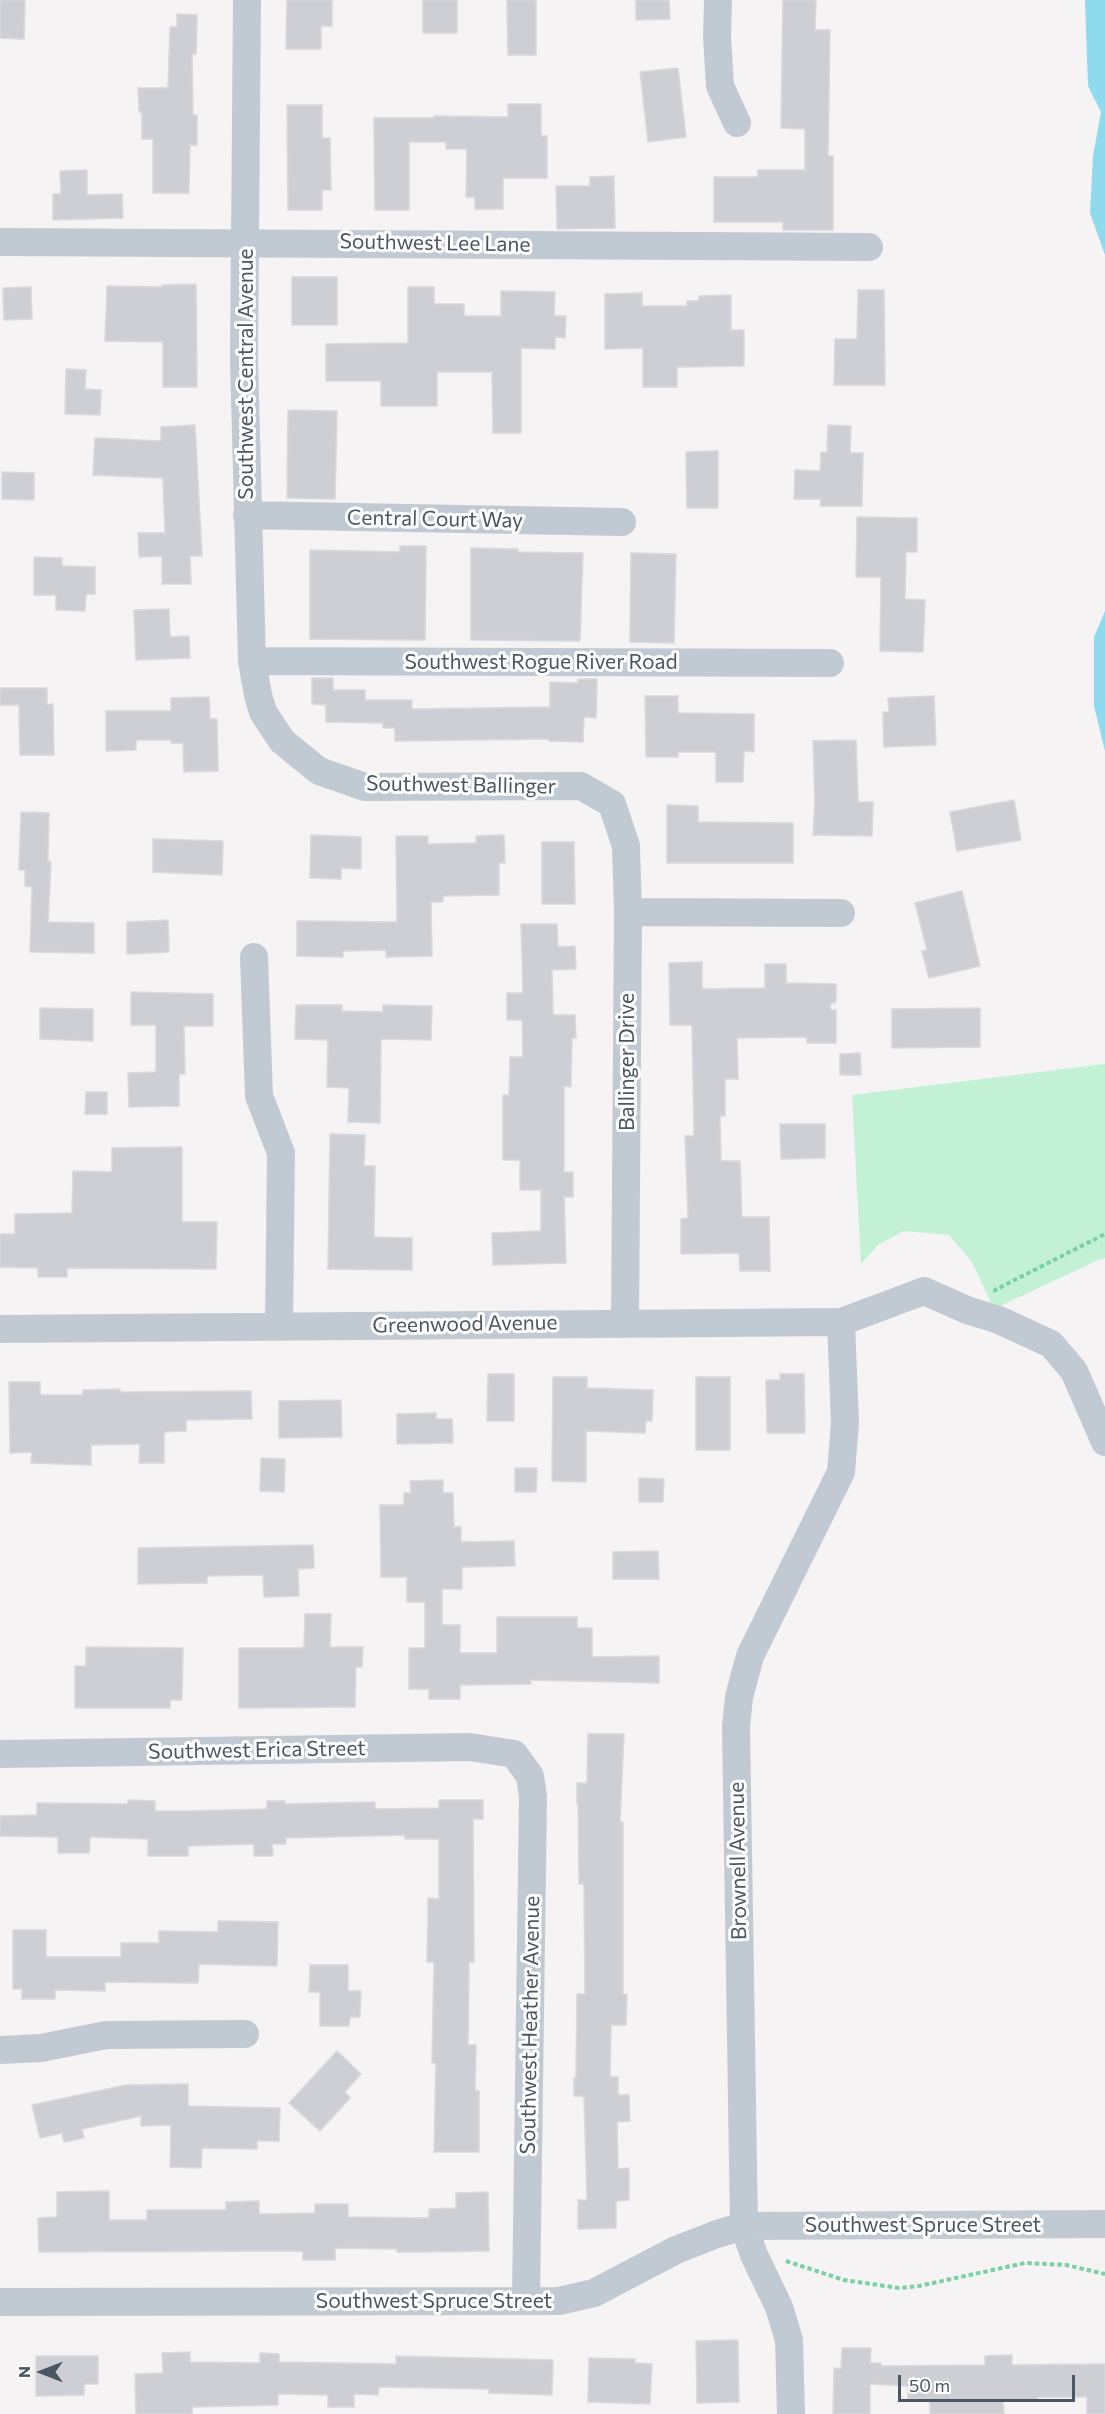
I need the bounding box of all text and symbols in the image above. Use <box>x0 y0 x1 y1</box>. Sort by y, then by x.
street label: Southwest Lee Lane <box>339 229 531 257</box>
street label: Southwest Central Avenue <box>233 248 259 500</box>
street label: Central Court Way <box>347 505 523 533</box>
street label: Southwest Rogue River Road <box>404 649 678 675</box>
street label: Southwest Ballinger <box>366 771 556 799</box>
street label: Ballinger Drive <box>614 993 640 1131</box>
street label: Greenwood Avenue <box>372 1310 558 1338</box>
street label: Southwest Erica Street <box>148 1736 366 1764</box>
street label: Brownell Avenue <box>724 1782 752 1940</box>
street label: Southwest Heather Avenue <box>515 1896 545 2154</box>
street label: Southwest Spruce Street <box>805 2212 1041 2238</box>
street label: Southwest Spruce Street <box>316 2288 552 2314</box>
north arrow <box>12 2342 72 2402</box>
scale bar <box>901 2363 1078 2401</box>
text: N <box>14 2366 33 2378</box>
text: 50 m <box>909 2374 950 2396</box>

